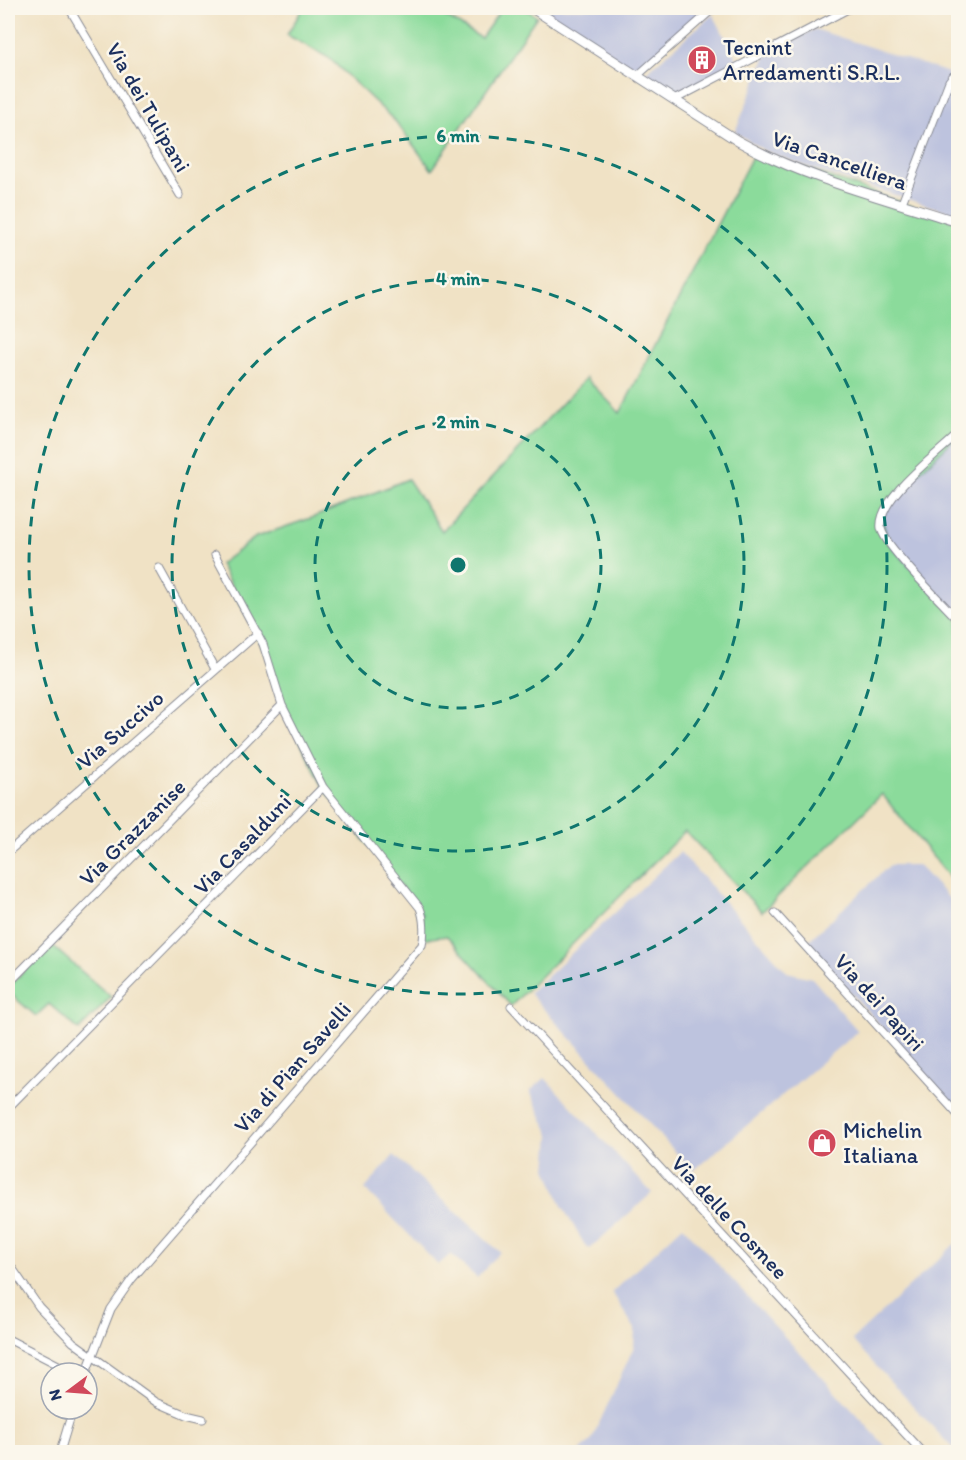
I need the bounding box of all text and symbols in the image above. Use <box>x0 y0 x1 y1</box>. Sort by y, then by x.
place label: Tecnint Arredamenti S.R.L. <box>723 34 900 86</box>
street label: Via dei Tulipani <box>101 38 197 177</box>
building icon: Tecnint Arredamenti S.R.L. <box>686 44 718 76</box>
text: 6 min <box>437 125 480 147</box>
street label: Via Cancelliera <box>769 125 912 196</box>
text: 4 min <box>436 268 481 290</box>
text: 2 min <box>437 411 480 433</box>
centre of rings <box>448 555 468 575</box>
street label: Via Succivo <box>71 684 169 774</box>
street label: Via Grazzanise <box>73 773 191 891</box>
street label: Via Casalduni <box>188 788 297 900</box>
street label: Via dei Papiri <box>829 948 930 1057</box>
street label: Via di Pian Savelli <box>228 996 357 1139</box>
place label: Michelin Italiana <box>843 1117 923 1169</box>
shop icon: Michelin Italiana <box>806 1127 838 1159</box>
street label: Via delle Cosmee <box>666 1150 794 1285</box>
north arrow <box>39 1361 99 1421</box>
text: N <box>44 1387 66 1403</box>

